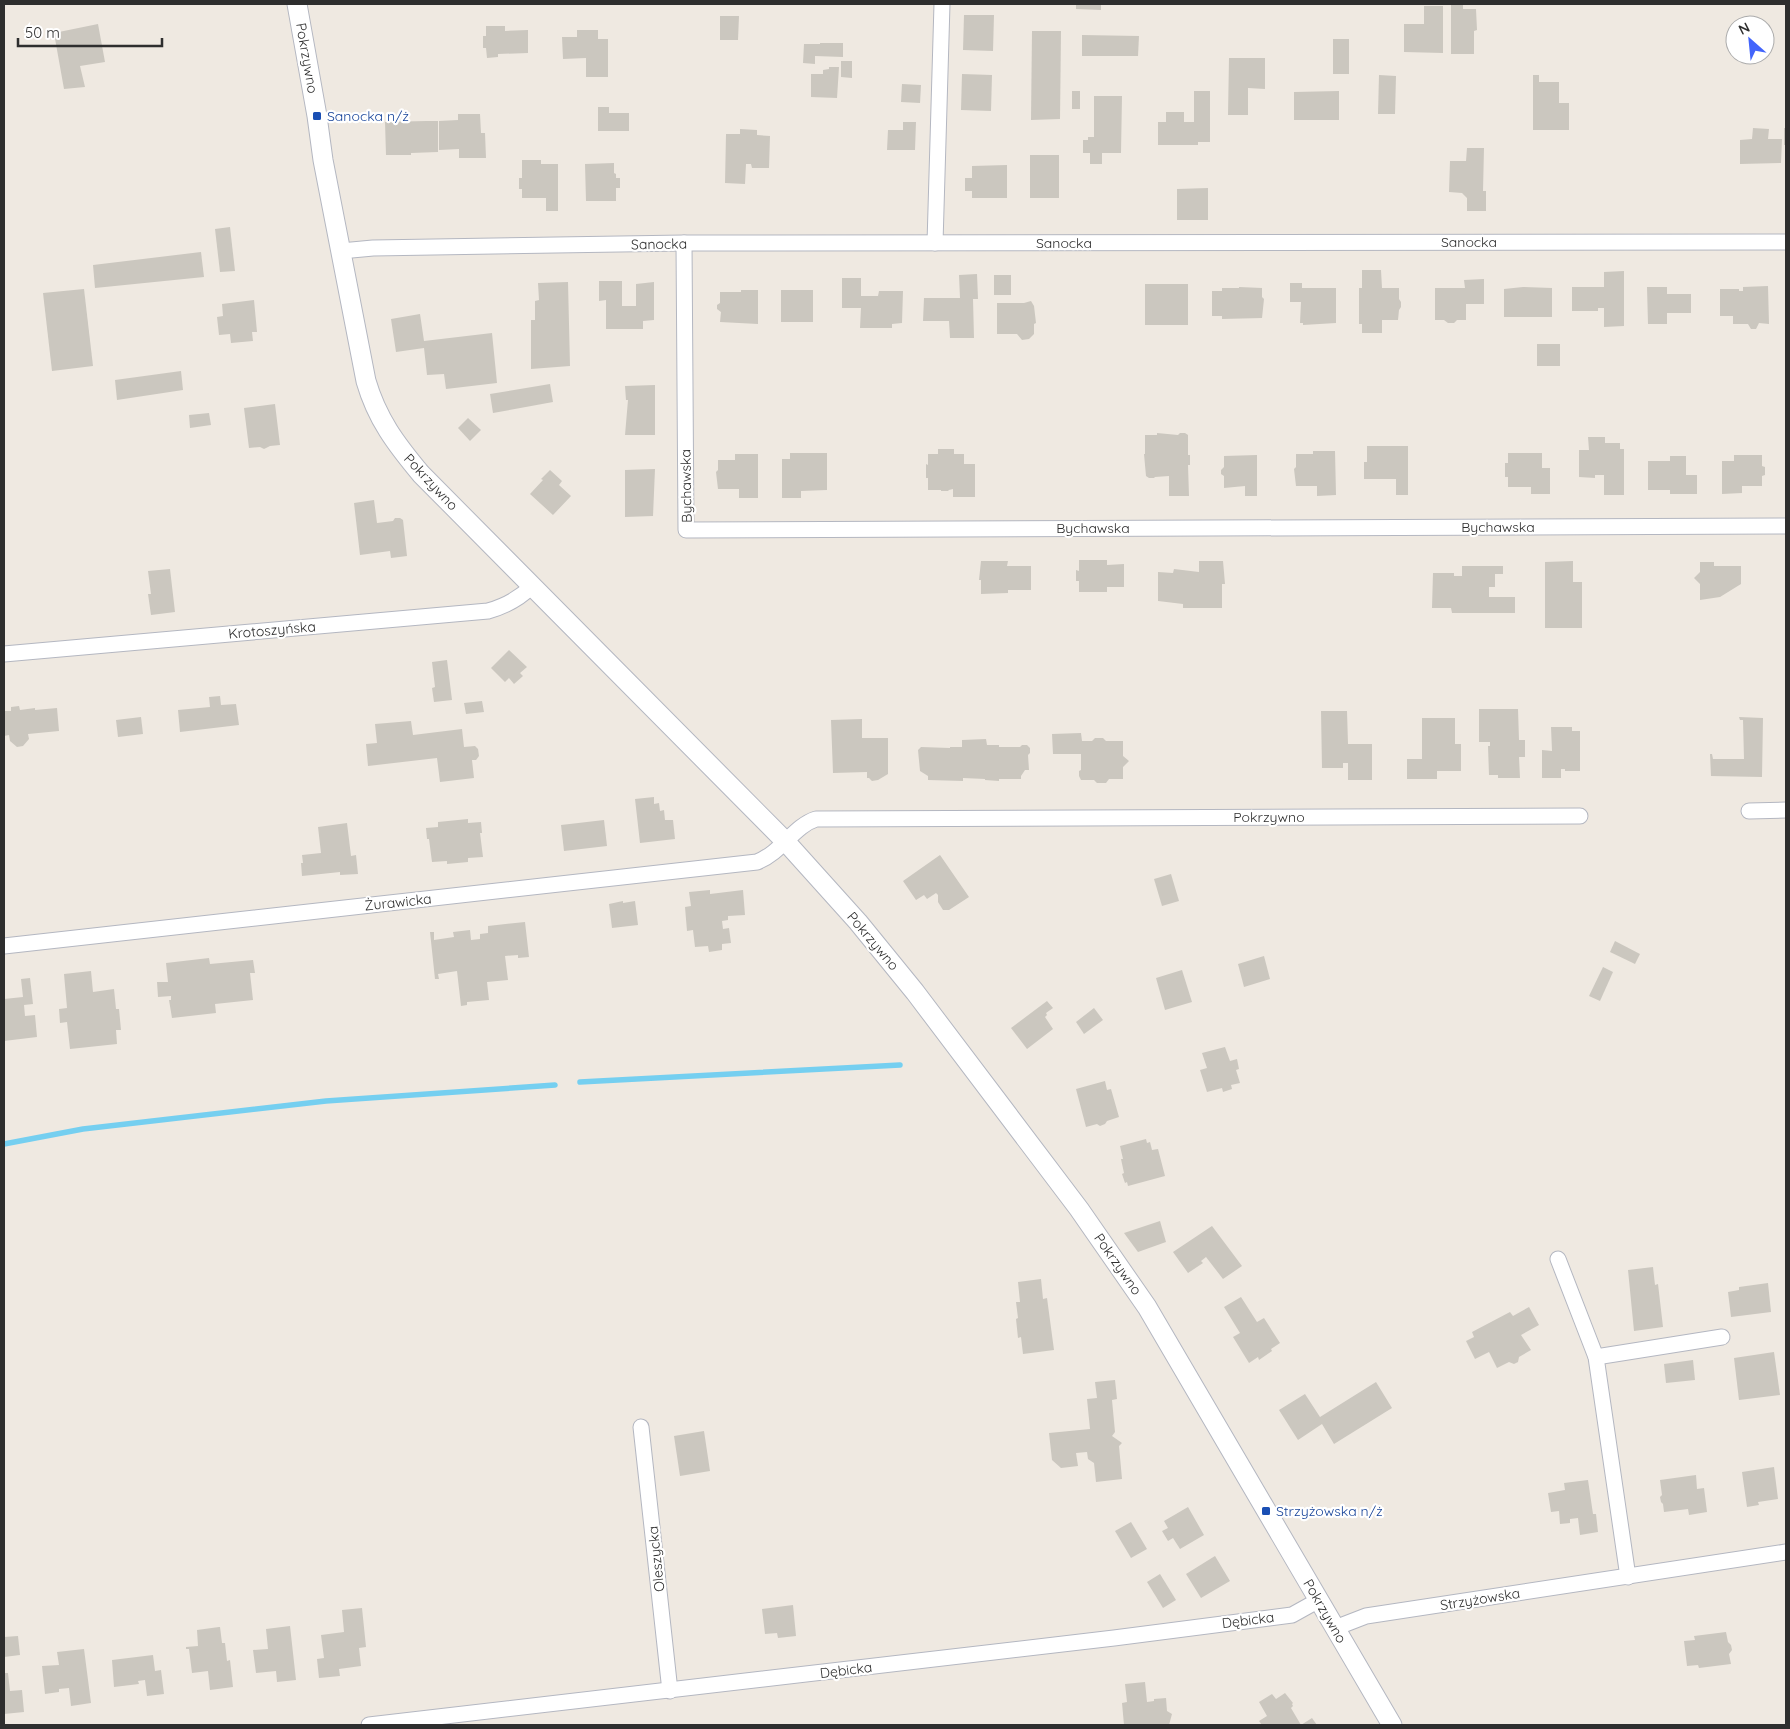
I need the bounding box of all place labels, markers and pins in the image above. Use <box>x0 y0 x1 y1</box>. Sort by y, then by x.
place label: Sanocka n/ż <box>327 107 409 125</box>
marker: Sanocka n/ż <box>311 110 323 122</box>
place label: Strzyżowska n/ż <box>1276 1502 1383 1520</box>
marker: Strzyżowska n/ż <box>1260 1505 1272 1517</box>

